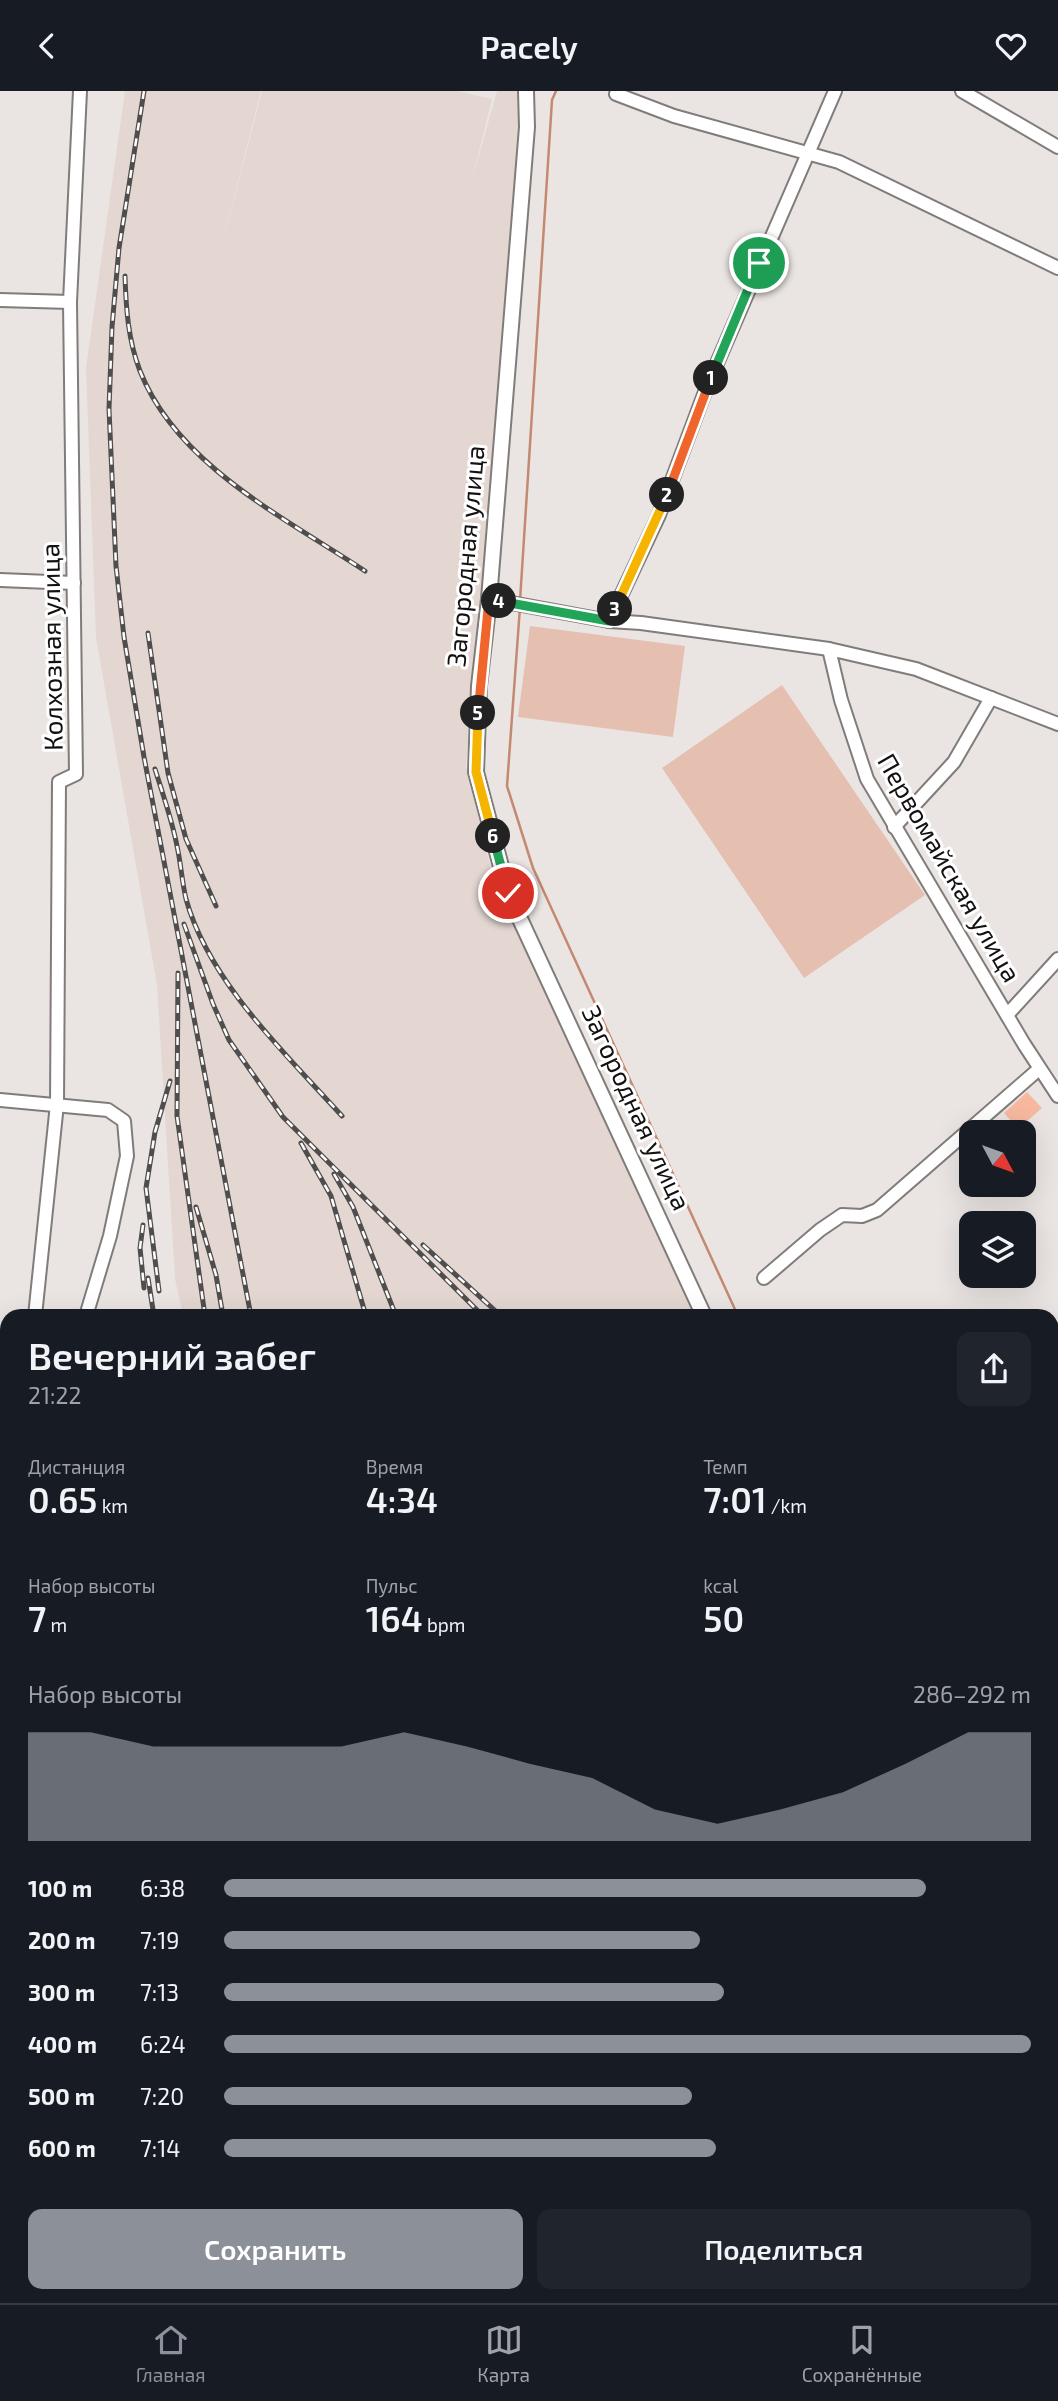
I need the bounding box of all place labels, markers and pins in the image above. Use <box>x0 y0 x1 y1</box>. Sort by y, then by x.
pin <box>729 233 789 293</box>
pin: 1 <box>694 361 728 395</box>
pin: 2 <box>650 477 684 513</box>
pin: 4 <box>482 583 516 619</box>
pin: 3 <box>598 591 632 627</box>
pin: 5 <box>461 695 496 731</box>
pin: 6 <box>476 819 510 853</box>
pin <box>478 863 538 923</box>

